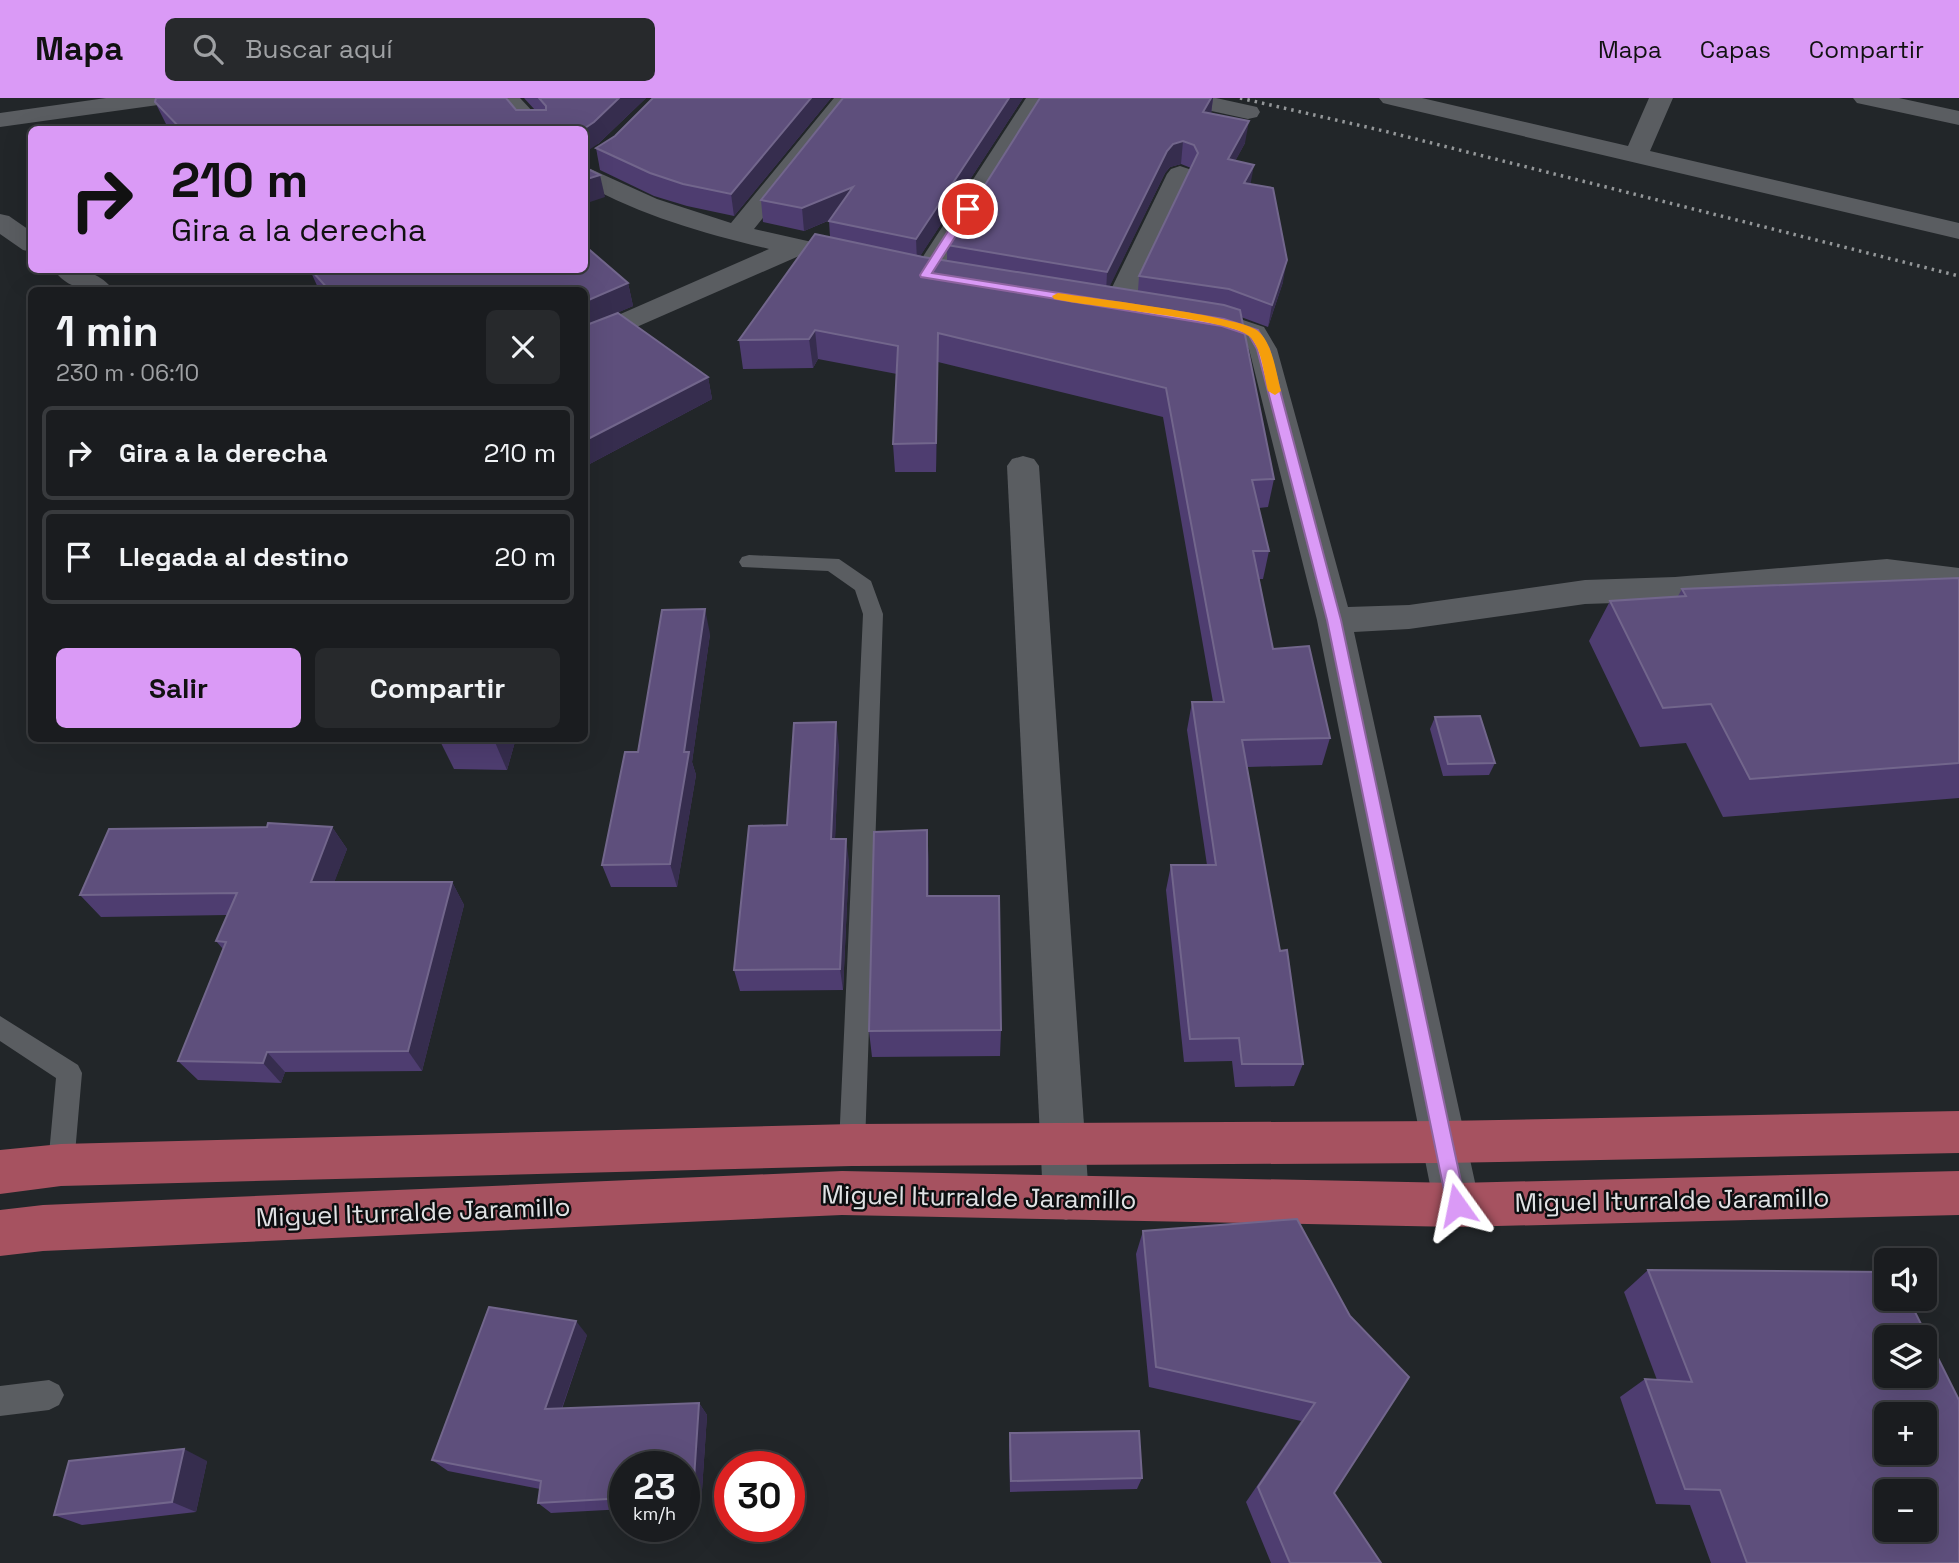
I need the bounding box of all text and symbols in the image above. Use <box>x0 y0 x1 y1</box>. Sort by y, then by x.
search box <box>165 18 655 81</box>
text: Mapa <box>35 28 123 70</box>
icon: search <box>189 30 227 68</box>
text: Buscar aquí <box>245 32 393 66</box>
text: Mapa <box>1598 34 1662 65</box>
text: Capas <box>1700 34 1771 65</box>
text: Compartir <box>1809 34 1924 65</box>
text: 210 m <box>171 149 308 211</box>
icon: right <box>56 154 147 245</box>
pin <box>938 179 998 239</box>
icon: arrive <box>949 190 987 228</box>
text: Gira a la derecha <box>171 210 426 250</box>
text: 1 min <box>56 305 159 358</box>
button: close <box>486 310 560 384</box>
text: 230 m · 06:10 <box>56 358 199 388</box>
icon: right <box>60 434 98 472</box>
text: Gira a la derecha <box>119 436 328 470</box>
text: 210 m <box>484 436 556 470</box>
icon: arrive <box>60 538 98 576</box>
text: Llegada al destino <box>119 540 349 574</box>
text: 20 m <box>495 540 556 574</box>
button: Salir <box>56 648 301 728</box>
button: Compartir <box>315 648 560 728</box>
position arrow <box>1420 1168 1494 1242</box>
street label: Miguel Iturralde Jaramillo <box>821 1177 1137 1217</box>
street label: Miguel Iturralde Jaramillo <box>1514 1180 1830 1220</box>
street label: Miguel Iturralde Jaramillo <box>255 1190 571 1234</box>
map controls <box>1874 1248 1937 1542</box>
button: sound <box>1874 1248 1937 1311</box>
button: layers <box>1874 1325 1937 1388</box>
button: + <box>1874 1402 1937 1465</box>
speed limit sign: 30 <box>714 1451 805 1542</box>
text: 23 <box>633 1465 676 1509</box>
button: − <box>1874 1479 1937 1542</box>
text: km/h <box>633 1502 676 1525</box>

